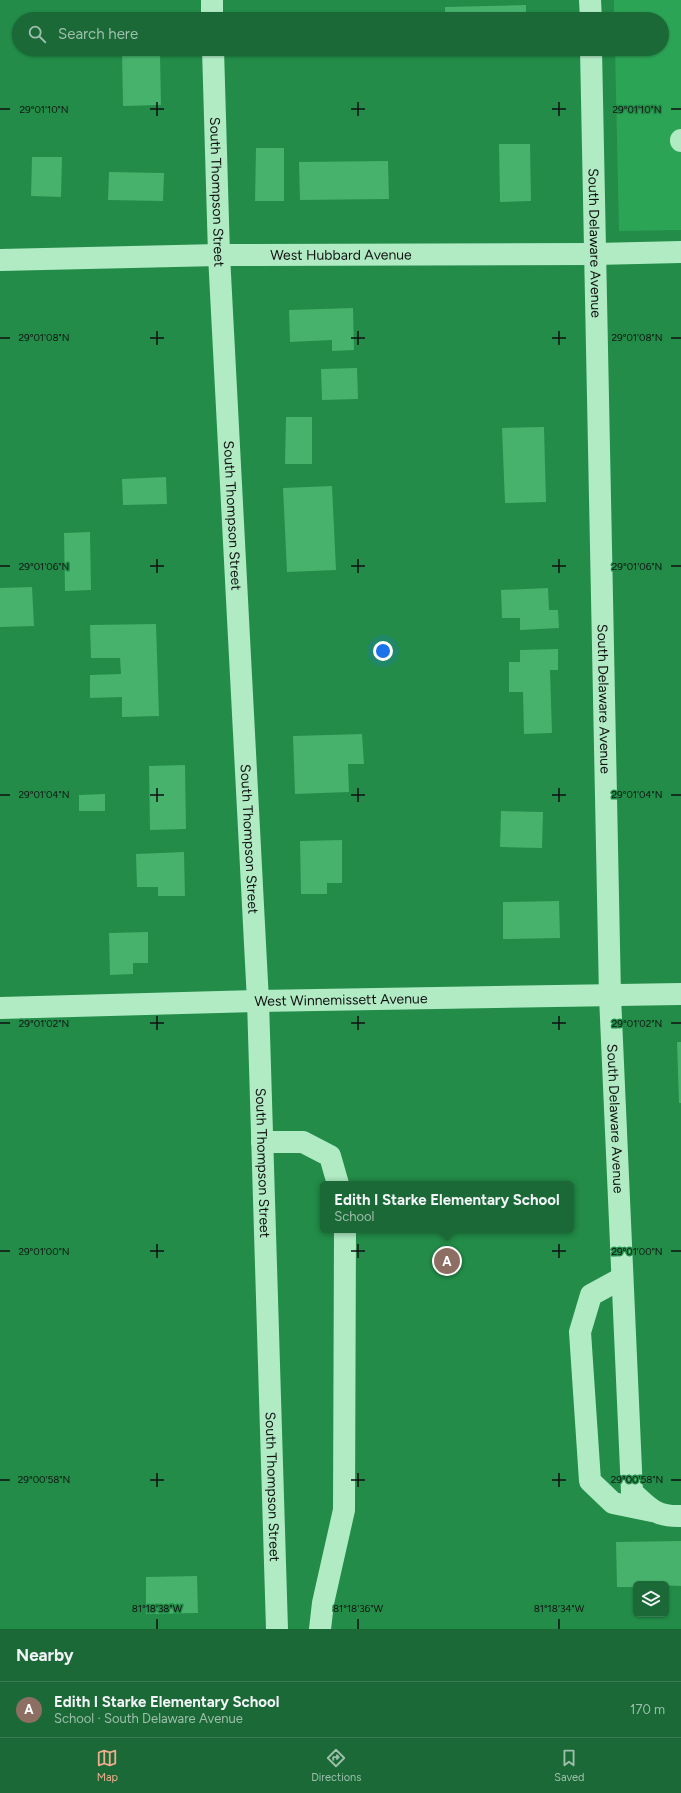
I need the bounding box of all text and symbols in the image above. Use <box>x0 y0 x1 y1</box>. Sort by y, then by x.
search box <box>12 12 669 56</box>
icon: search <box>26 23 48 45</box>
text: Search here <box>58 25 138 43</box>
text: 29°01'10"N <box>20 103 68 116</box>
text: 29°01'10"N <box>613 103 661 116</box>
street label: South Thompson Street <box>206 117 228 267</box>
street label: South Delaware Avenue <box>584 168 604 318</box>
street label: West Hubbard Avenue <box>270 246 412 264</box>
text: 29°01'08"N <box>19 331 69 344</box>
text: 29°01'08"N <box>612 331 662 344</box>
street label: South Thompson Street <box>220 440 245 591</box>
text: 29°01'06"N <box>19 560 69 573</box>
text: 29°01'06"N <box>612 560 662 573</box>
street label: South Delaware Avenue <box>594 624 614 774</box>
your location <box>373 641 393 661</box>
street label: South Thompson Street <box>237 764 261 915</box>
text: 29°01'04"N <box>18 788 70 801</box>
text: 29°01'04"N <box>611 788 663 801</box>
street label: West Winnemissett Avenue <box>254 990 428 1010</box>
text: 29°01'02"N <box>19 1017 69 1030</box>
text: 29°01'02"N <box>612 1017 662 1030</box>
street label: South Delaware Avenue <box>603 1044 627 1194</box>
street label: South Thompson Street <box>252 1088 273 1238</box>
popup <box>320 1181 574 1233</box>
text: Edith I Starke Elementary School <box>334 1191 560 1209</box>
text: School <box>334 1209 374 1224</box>
text: 29°01'00"N <box>18 1245 70 1258</box>
text: 29°01'00"N <box>611 1245 663 1258</box>
pin: A <box>434 1246 460 1276</box>
street label: South Thompson Street <box>261 1411 283 1562</box>
text: 29°00'58"N <box>18 1473 70 1486</box>
text: 29°00'58"N <box>611 1473 663 1486</box>
map controls <box>633 1581 669 1617</box>
button: layers <box>633 1581 669 1617</box>
text: 81°18'38"W <box>132 1602 183 1615</box>
text: 81°18'36"W <box>333 1602 383 1615</box>
text: 81°18'34"W <box>534 1602 585 1615</box>
text: Nearby <box>16 1645 74 1665</box>
text: Edith I Starke Elementary School <box>54 1693 279 1711</box>
text: A <box>24 1702 34 1717</box>
text: 170 m <box>630 1702 665 1717</box>
text: School · South Delaware Avenue <box>54 1711 243 1726</box>
tab: Map <box>96 1747 118 1784</box>
tab: Directions <box>311 1747 361 1784</box>
tab: Saved <box>554 1747 585 1784</box>

